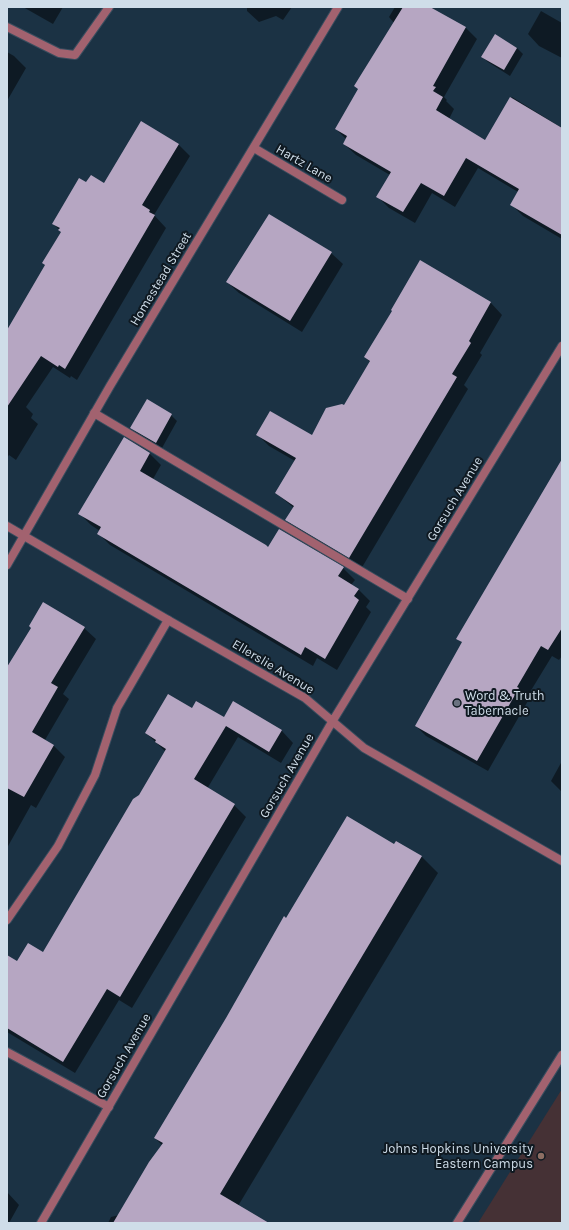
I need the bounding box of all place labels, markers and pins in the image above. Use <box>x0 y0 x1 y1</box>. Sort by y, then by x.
place label: Word & Truth Tabernacle <box>465 688 545 719</box>
marker: Word & Truth Tabernacle <box>452 698 462 708</box>
place label: Johns Hopkins University Eastern Campus <box>383 1141 533 1172</box>
marker: Johns Hopkins University Eastern Campus <box>536 1151 546 1161</box>

